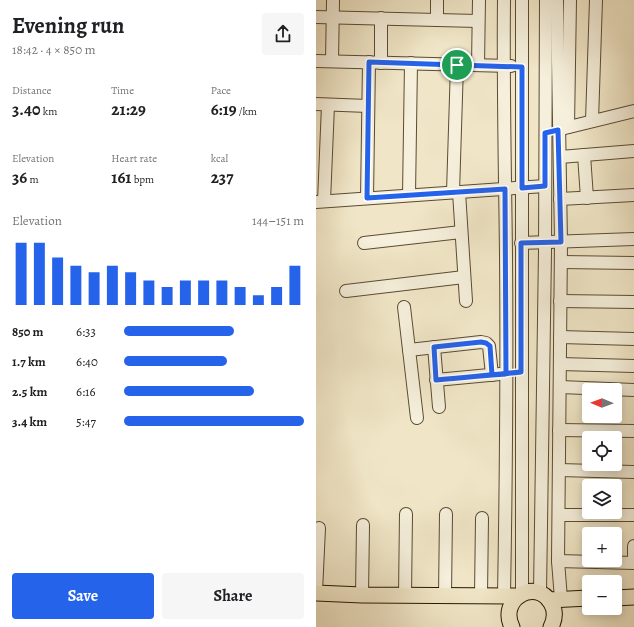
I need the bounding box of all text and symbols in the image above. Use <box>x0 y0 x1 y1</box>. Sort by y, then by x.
text: Evening run <box>12 11 124 41</box>
button: share <box>262 13 304 55</box>
text: 18:42 · 4 × 850 m <box>12 41 95 58</box>
pin <box>440 48 474 82</box>
icon: arrive <box>446 54 468 76</box>
text: Distance <box>12 83 51 98</box>
text: Time <box>111 83 134 98</box>
text: Pace <box>211 83 231 98</box>
text: 3.40 <box>12 98 41 121</box>
text: 21:29 <box>111 98 146 121</box>
text: 6:19 <box>211 98 237 121</box>
text: km <box>41 104 57 119</box>
text: /km <box>237 104 257 119</box>
text: Elevation <box>12 151 54 166</box>
text: Heart rate <box>111 151 157 166</box>
text: kcal <box>211 151 228 166</box>
text: 36 <box>12 166 27 189</box>
text: 161 <box>111 166 131 189</box>
text: 237 <box>211 166 233 189</box>
text: m <box>27 172 39 187</box>
text: bpm <box>131 172 154 187</box>
text: Elevation <box>12 212 62 229</box>
text: 144–151 m <box>252 212 304 229</box>
text: 850 m <box>12 323 44 340</box>
text: 6:33 <box>76 323 96 340</box>
text: 1.7 km <box>12 353 46 370</box>
text: 6:40 <box>76 353 98 370</box>
text: 2.5 km <box>12 383 47 400</box>
text: 6:16 <box>76 383 96 400</box>
north arrow <box>582 383 622 423</box>
map controls <box>582 383 622 615</box>
text: 3.4 km <box>12 413 47 430</box>
text: 5:47 <box>76 413 96 430</box>
button: locate <box>582 431 622 471</box>
button: layers <box>582 479 622 519</box>
button: + <box>582 527 622 567</box>
button: Save <box>12 573 154 619</box>
button: Share <box>162 573 304 619</box>
button: − <box>582 575 622 615</box>

